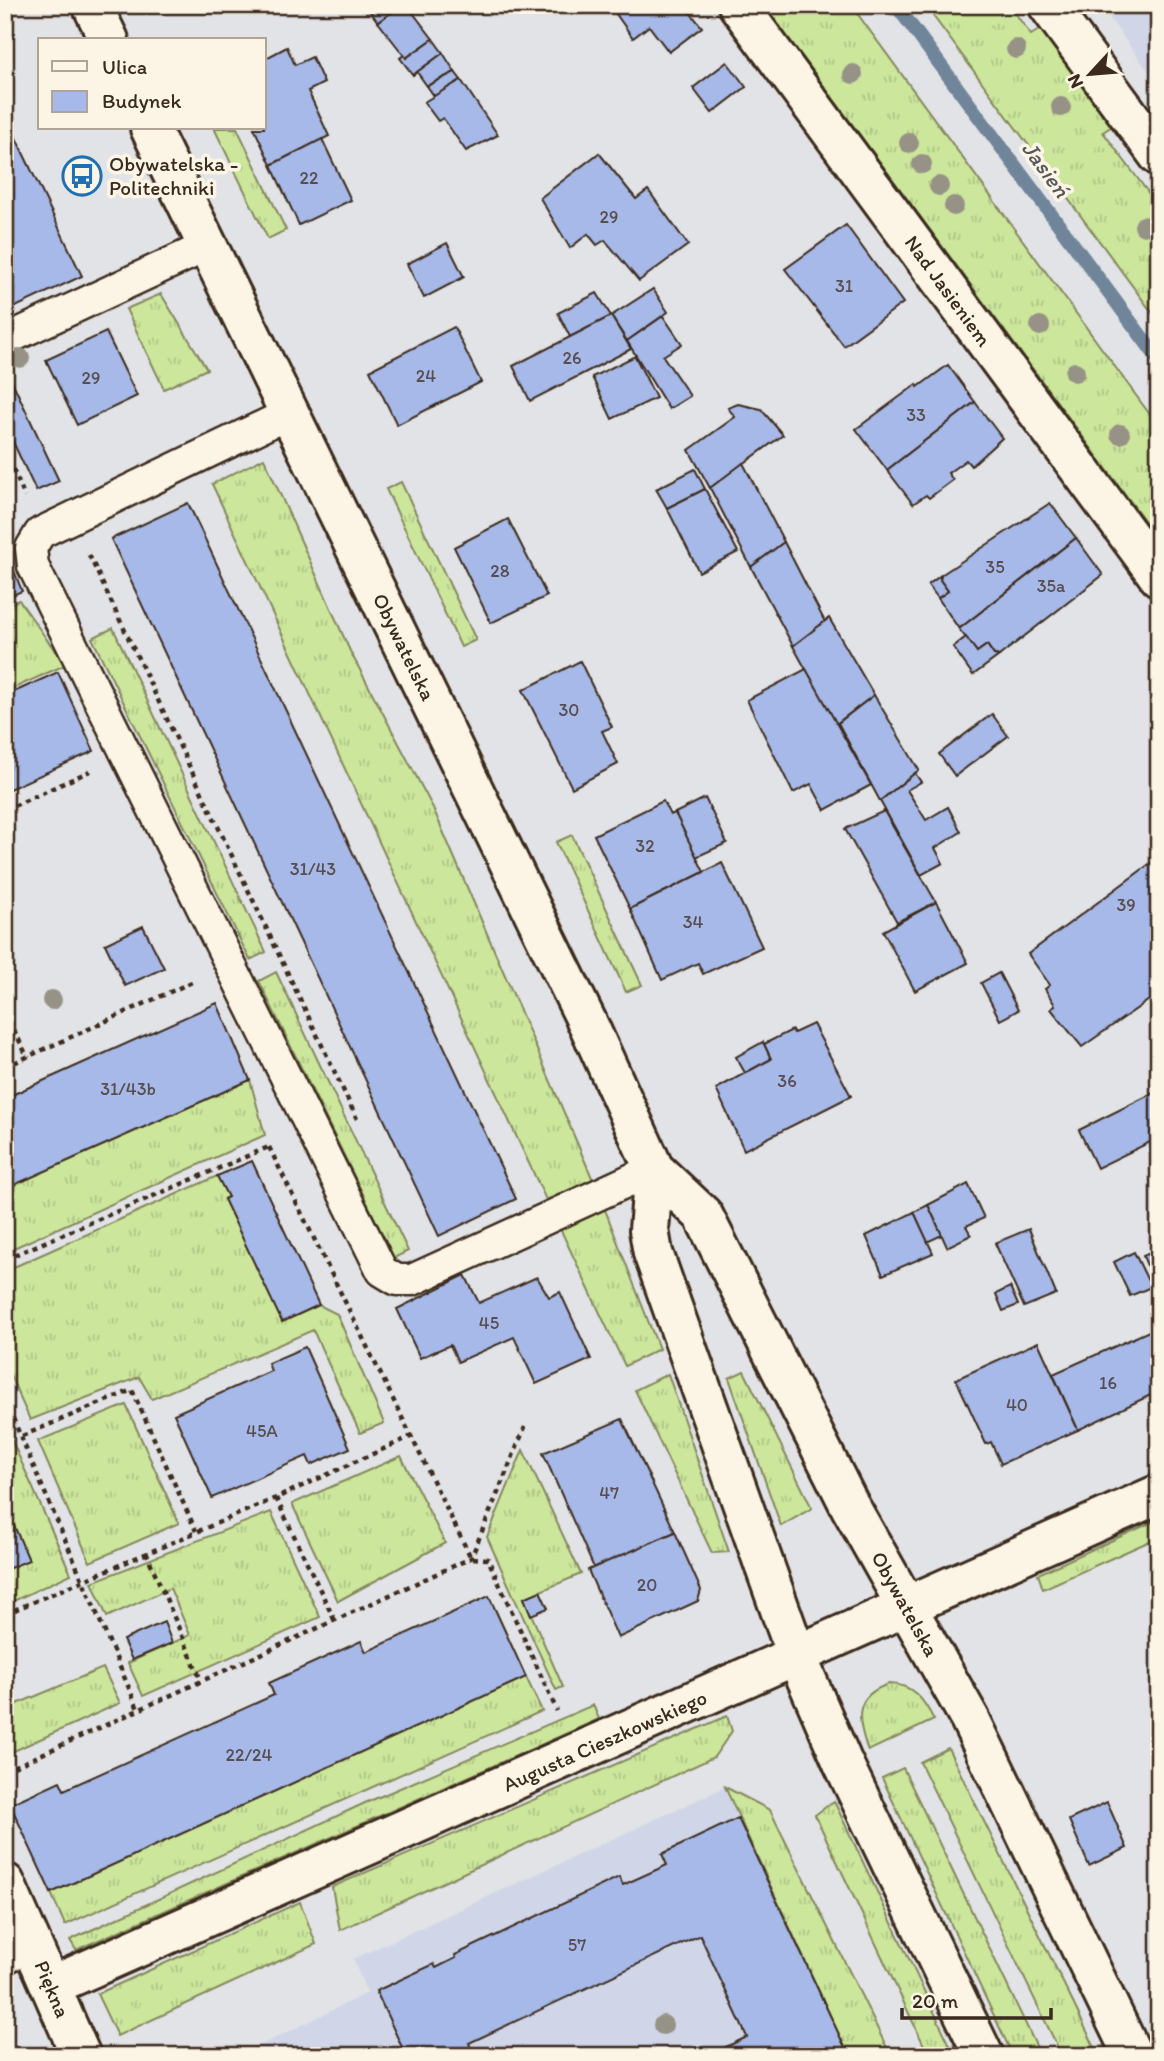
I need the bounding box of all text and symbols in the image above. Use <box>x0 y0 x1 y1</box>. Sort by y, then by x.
legend <box>38 38 266 130</box>
north arrow <box>1056 38 1126 108</box>
text: Ulica <box>102 54 147 79</box>
text: N <box>1062 70 1088 92</box>
text: Budynek <box>102 88 182 113</box>
water label: Jasień <box>1016 135 1076 203</box>
place label: Obywatelska - Politechniki <box>109 151 238 200</box>
bus stop icon: Obywatelska - Politechniki <box>61 155 103 197</box>
house number: 22 <box>300 167 319 189</box>
house number: 29 <box>600 206 618 228</box>
street label: Nad Jasieniem <box>900 230 997 351</box>
house number: 31 <box>835 275 853 297</box>
house number: 26 <box>563 347 582 369</box>
house number: 24 <box>416 365 436 387</box>
house number: 29 <box>82 367 100 389</box>
house number: 33 <box>906 404 926 426</box>
house number: 35 <box>985 556 1005 578</box>
house number: 28 <box>490 560 510 582</box>
house number: 35a <box>1037 575 1066 597</box>
street label: Obywatelska <box>368 589 441 705</box>
house number: 30 <box>559 699 579 721</box>
house number: 32 <box>635 835 655 857</box>
house number: 31/43 <box>290 858 336 880</box>
house number: 39 <box>1116 894 1136 916</box>
house number: 34 <box>683 911 703 933</box>
house number: 36 <box>777 1070 797 1092</box>
house number: 31/43b <box>100 1078 156 1100</box>
house number: 45 <box>479 1312 499 1334</box>
house number: 16 <box>1099 1372 1117 1394</box>
house number: 40 <box>1006 1394 1028 1416</box>
house number: 45A <box>246 1420 278 1442</box>
house number: 47 <box>599 1482 619 1504</box>
street label: Obywatelska <box>866 1547 945 1661</box>
house number: 20 <box>637 1574 657 1596</box>
street label: Augusta Cieszkowskiego <box>499 1684 711 1797</box>
house number: 22/24 <box>226 1744 273 1766</box>
house number: 57 <box>568 1934 586 1956</box>
street label: Piękna <box>29 1956 76 2021</box>
scale bar <box>902 1977 1050 2021</box>
text: 20 m <box>912 1988 959 2013</box>

